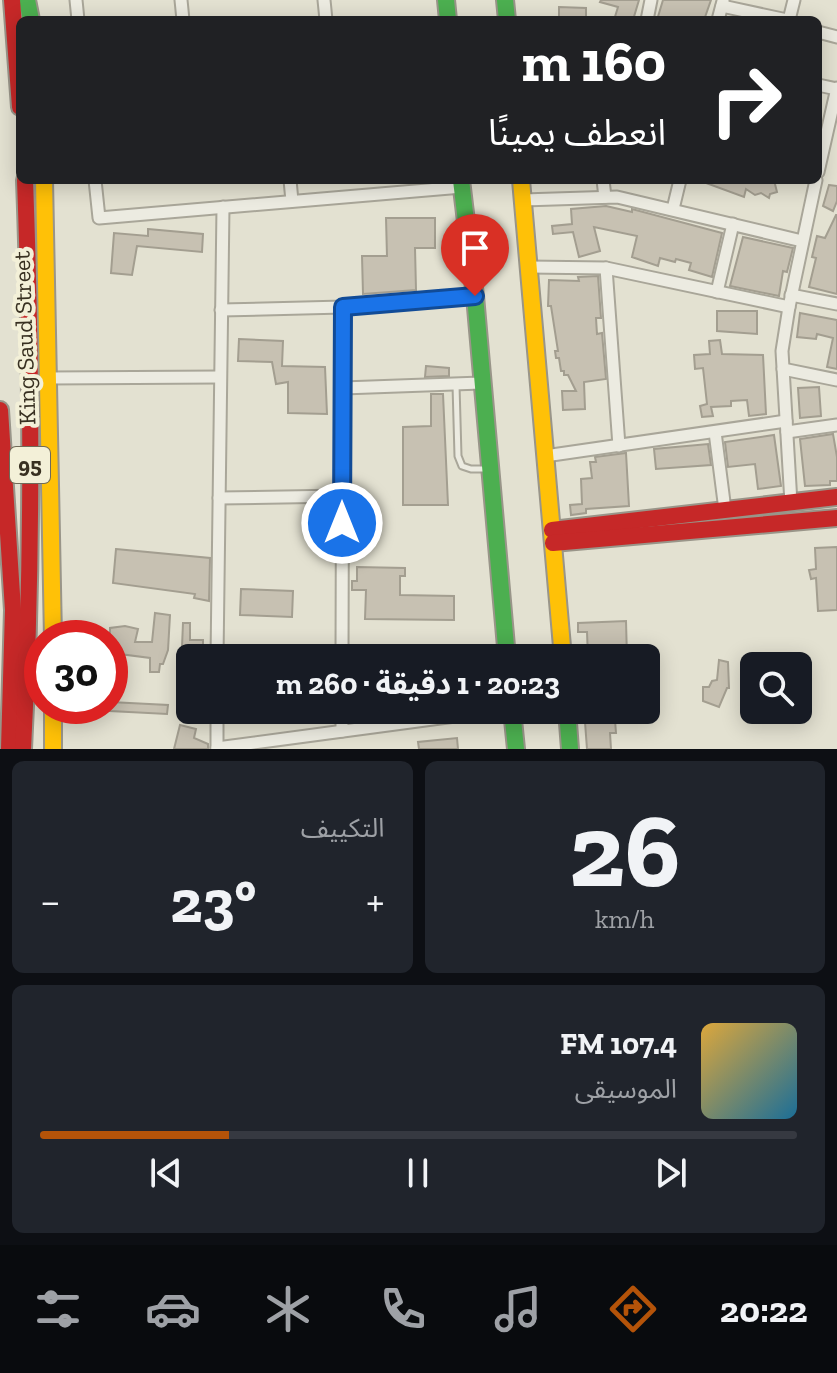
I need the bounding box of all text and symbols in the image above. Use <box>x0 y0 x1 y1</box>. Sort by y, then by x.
text: 160 m <box>522 28 666 95</box>
icon: right <box>694 48 798 152</box>
text: انعطف يمينًا <box>488 111 666 154</box>
pin <box>441 214 509 296</box>
icon: arrive <box>453 226 497 270</box>
street label: King Saud Street <box>6 250 42 426</box>
road number: 95 <box>10 447 50 483</box>
position arrow <box>300 481 384 565</box>
speed limit sign: 30 <box>24 620 128 724</box>
map controls <box>740 652 812 724</box>
button: search <box>740 652 812 724</box>
text: 20:23 · 1 دقيقة · 260 m <box>276 666 560 702</box>
text: 26 <box>569 788 681 913</box>
text: التكييف <box>301 812 385 844</box>
text: 23° <box>170 865 256 937</box>
text: − <box>40 874 61 927</box>
text: + <box>366 874 384 927</box>
text: km/h <box>595 903 654 935</box>
text: 107.4 FM <box>560 1026 677 1062</box>
text: الموسيقى <box>575 1073 677 1105</box>
icon: previous <box>144 1151 188 1195</box>
icon: pause <box>396 1151 440 1195</box>
icon: next <box>649 1151 693 1195</box>
icon: filters <box>30 1281 86 1337</box>
icon: car <box>145 1281 201 1337</box>
icon: climate <box>260 1281 316 1337</box>
icon: phone <box>375 1281 431 1337</box>
icon: music <box>490 1281 546 1337</box>
icon: directions <box>605 1281 661 1337</box>
text: 20:22 <box>720 1288 807 1331</box>

